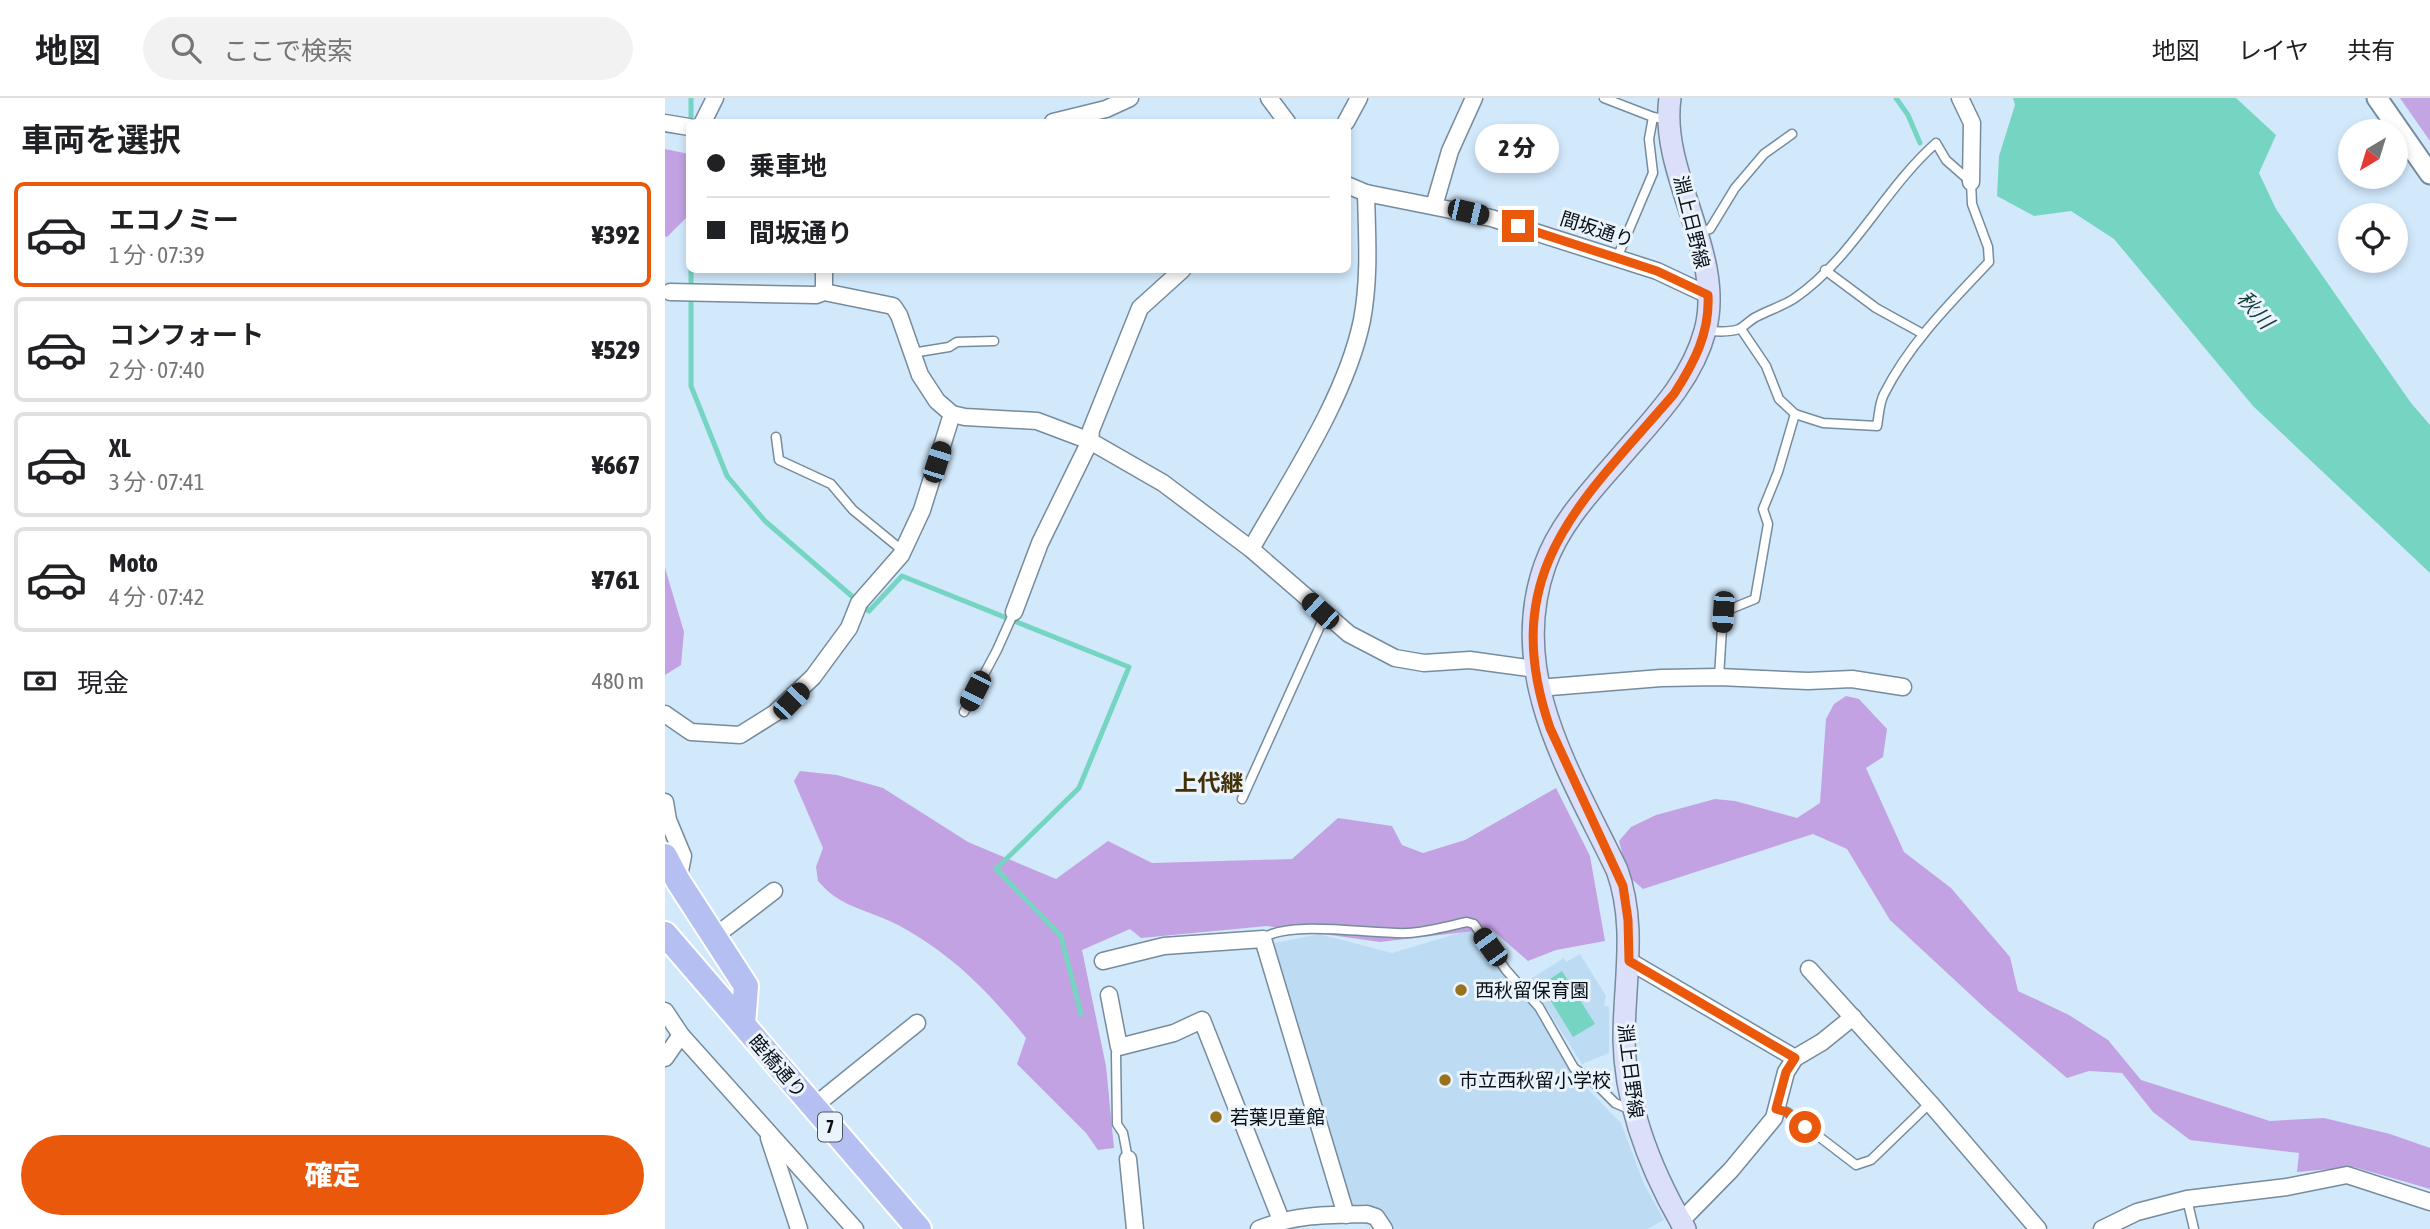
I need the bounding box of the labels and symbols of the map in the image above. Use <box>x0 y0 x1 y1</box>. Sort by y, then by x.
north arrow <box>2338 119 2408 189</box>
callout: 2 分 <box>1476 124 1560 174</box>
street label: 淵上日野線 <box>1670 173 1714 271</box>
car <box>1446 197 1491 227</box>
street label: 間坂通り <box>1557 207 1637 251</box>
route end <box>1502 210 1534 242</box>
water label: 秋川 <box>2233 286 2280 334</box>
car <box>921 439 954 485</box>
car <box>1298 589 1343 633</box>
car <box>1712 590 1735 634</box>
car <box>957 668 994 714</box>
car <box>769 679 814 723</box>
district label: 上代継 <box>1175 770 1244 796</box>
car <box>1470 924 1511 970</box>
place label: 西秋留保育園 <box>1475 979 1589 1001</box>
marker: 西秋留保育園 <box>1453 982 1469 998</box>
street label: 淵上日野線 <box>1614 1023 1648 1119</box>
street label: 睦橋通り <box>745 1030 811 1102</box>
place label: 市立西秋留小学校 <box>1459 1069 1611 1091</box>
marker: 市立西秋留小学校 <box>1437 1072 1453 1088</box>
place label: 若葉児童館 <box>1230 1106 1325 1128</box>
marker: 若葉児童館 <box>1208 1109 1224 1125</box>
route start <box>1789 1111 1821 1143</box>
road number: 7 <box>818 1112 842 1142</box>

